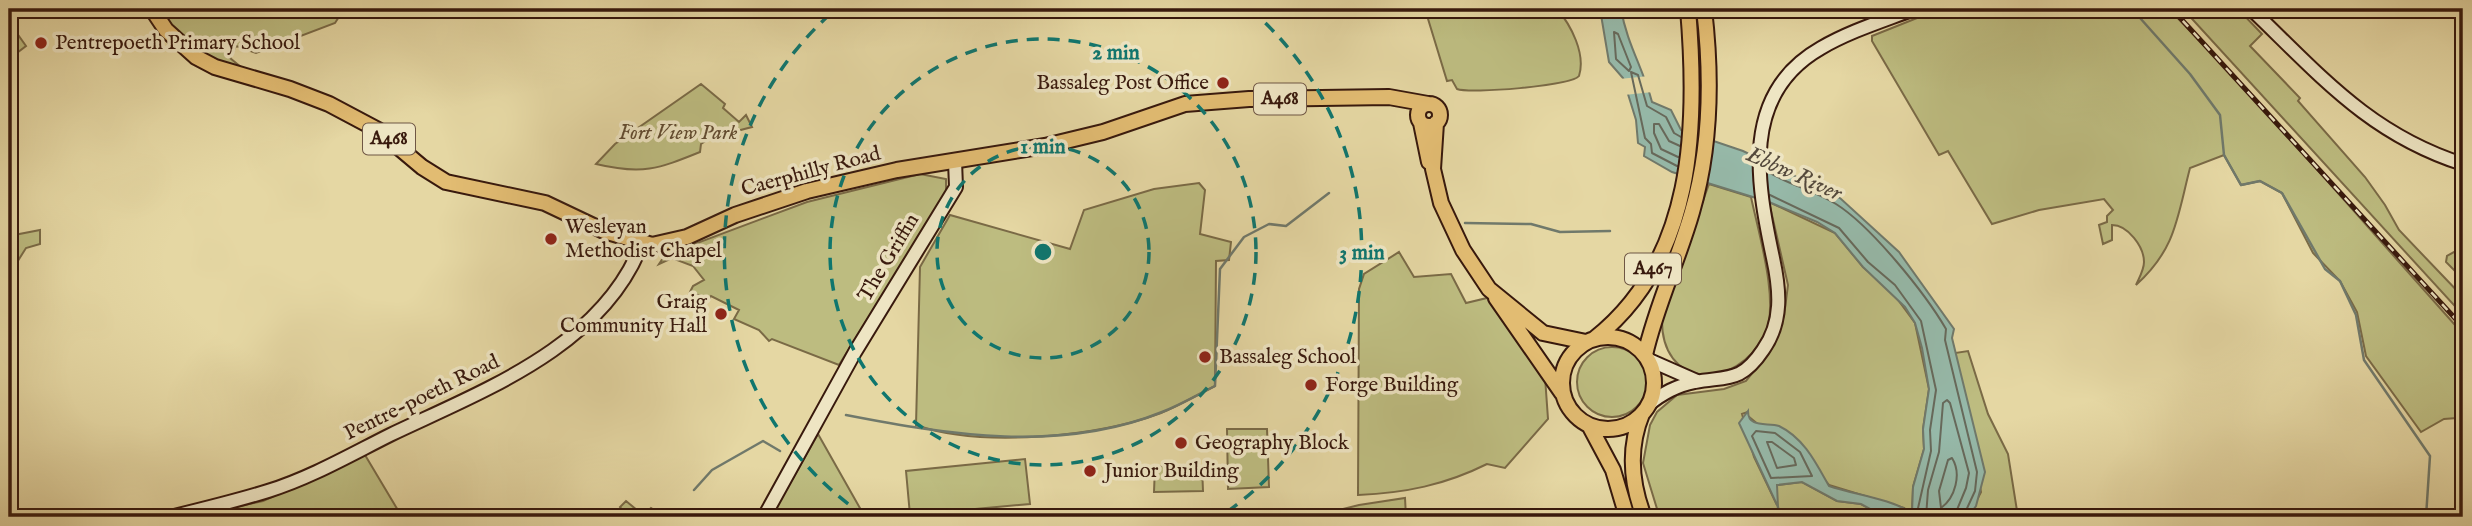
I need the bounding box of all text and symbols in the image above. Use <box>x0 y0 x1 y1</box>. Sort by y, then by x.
place label: Pentrepoeth Primary School <box>55 30 300 57</box>
marker: Pentrepoeth Primary School <box>33 35 49 51</box>
text: 2 min <box>1092 40 1140 67</box>
place label: Bassaleg Post Office <box>1036 70 1209 97</box>
marker: Bassaleg Post Office <box>1215 75 1231 91</box>
road number: A468 <box>1254 83 1306 114</box>
park label: Fort View Park <box>619 120 738 147</box>
road number: A468 <box>363 124 415 154</box>
text: 1 min <box>1020 134 1066 161</box>
street label: Caerphilly Road <box>738 140 884 204</box>
water label: Ebbw River <box>1741 140 1847 208</box>
street label: The Griffin <box>852 209 926 307</box>
place label: Wesleyan Methodist Chapel <box>565 214 722 265</box>
marker: Wesleyan Methodist Chapel <box>543 231 559 247</box>
centre of rings <box>1031 240 1055 264</box>
text: 3 min <box>1339 240 1385 267</box>
road number: A467 <box>1625 254 1681 284</box>
place label: Graig Community Hall <box>560 289 708 340</box>
marker: Graig Community Hall <box>713 306 729 322</box>
place label: Bassaleg School <box>1219 344 1357 371</box>
street label: Pentre-poeth Road <box>340 348 505 447</box>
marker: Bassaleg School <box>1197 349 1213 365</box>
place label: Forge Building <box>1325 372 1459 399</box>
marker: Forge Building <box>1303 377 1319 393</box>
place label: Geography Block <box>1195 430 1350 457</box>
marker: Geography Block <box>1173 435 1189 451</box>
place label: Junior Building <box>1102 458 1239 485</box>
marker: Junior Building <box>1082 463 1098 479</box>

